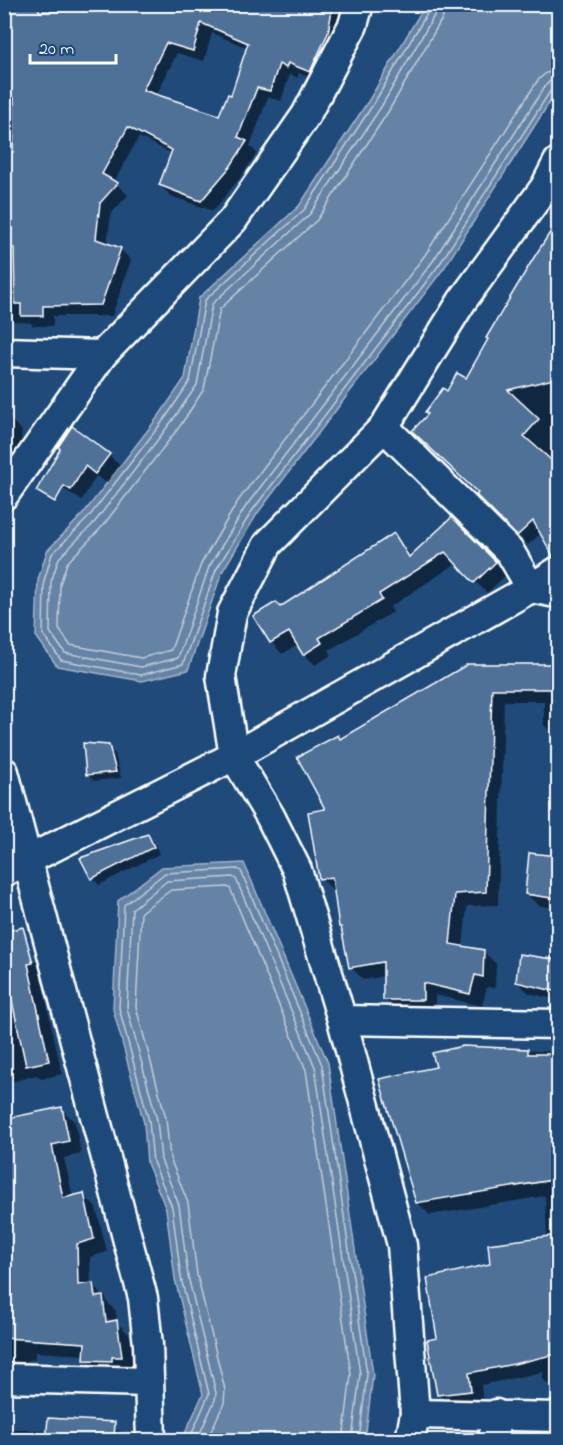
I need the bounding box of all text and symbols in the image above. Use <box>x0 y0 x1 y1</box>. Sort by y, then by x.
scale bar <box>30 27 116 65</box>
text: 20 m <box>39 37 74 63</box>

